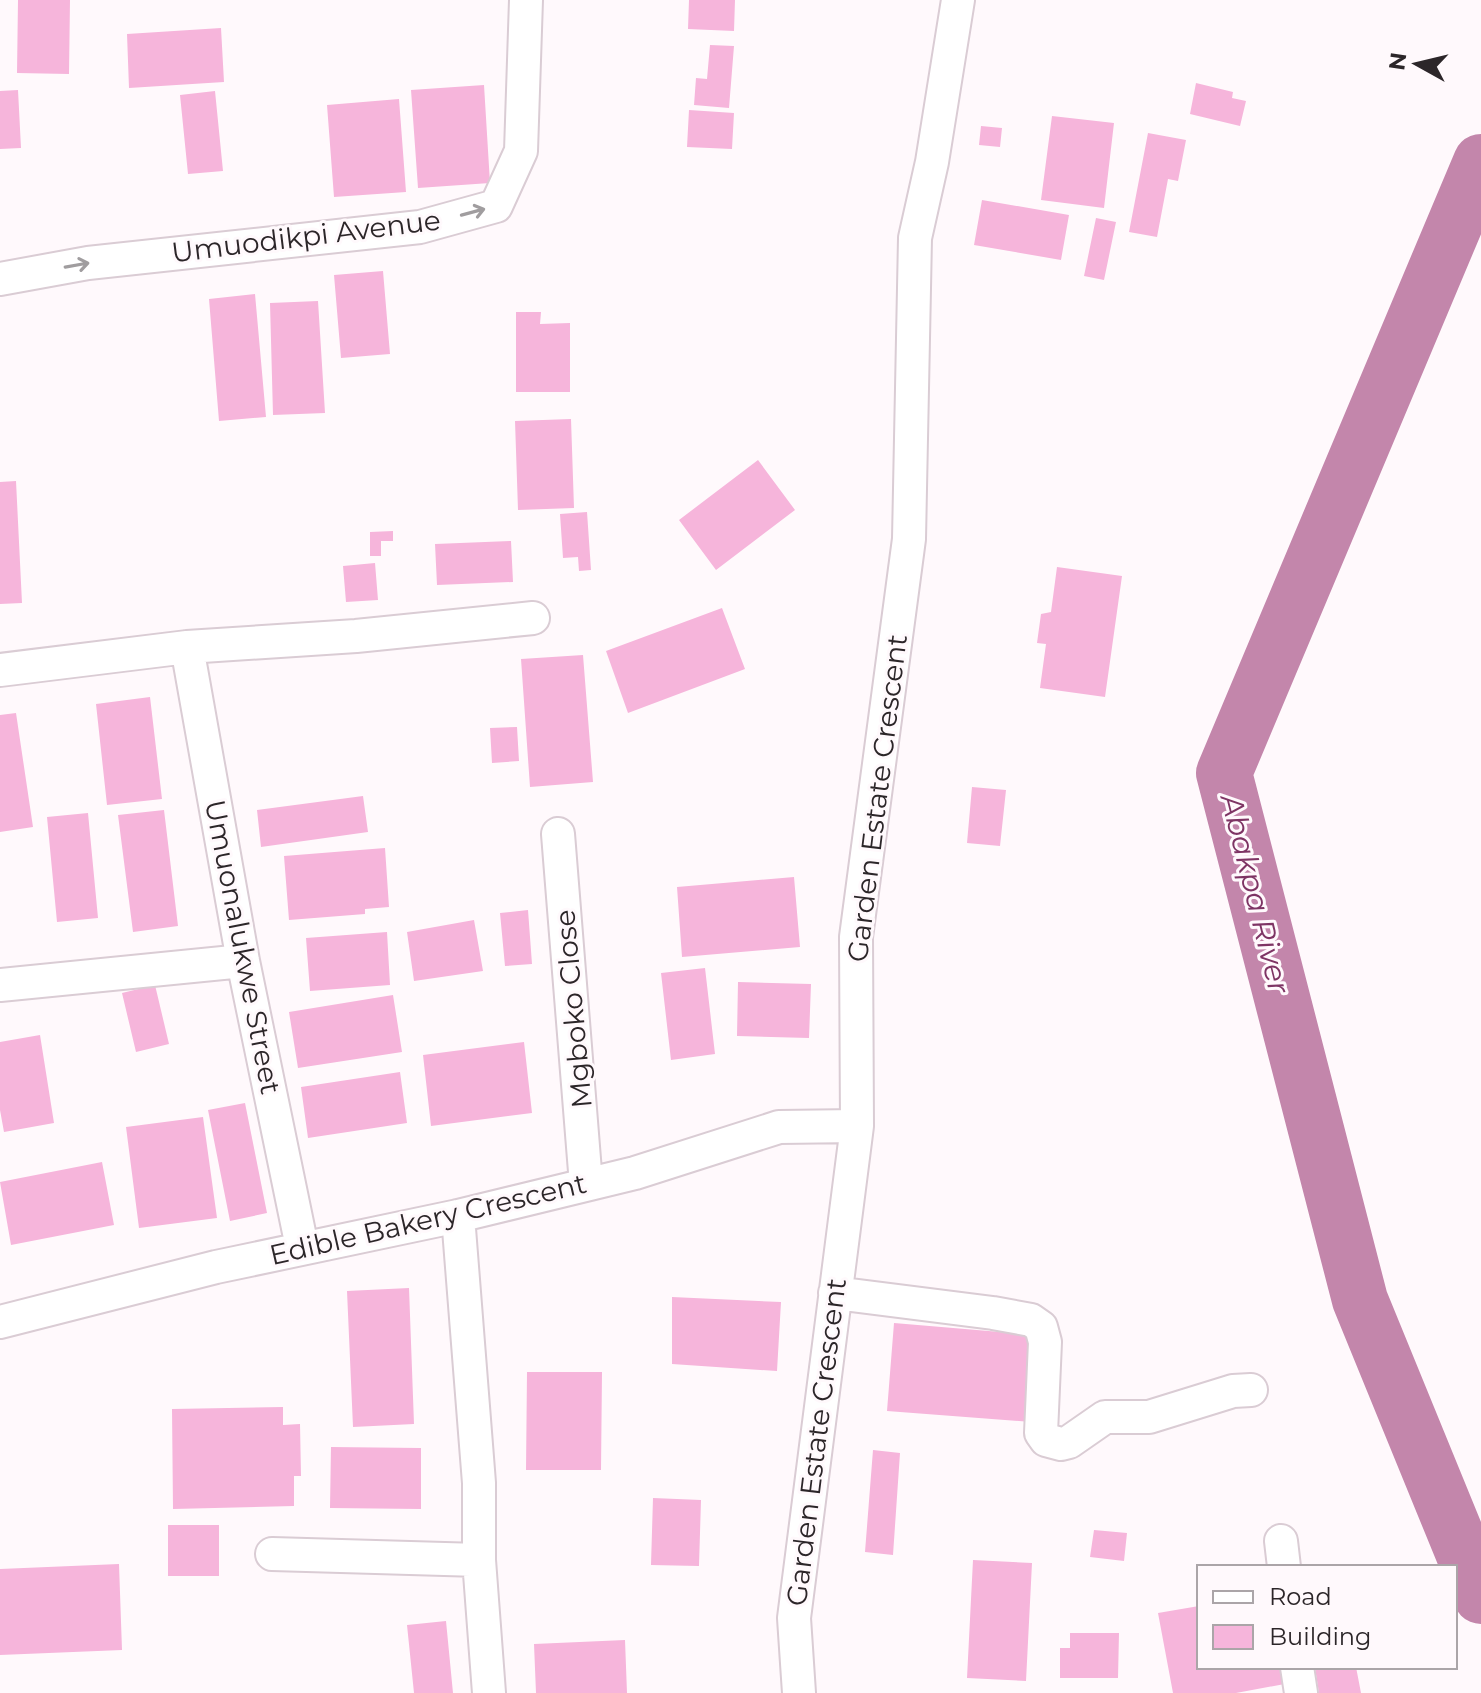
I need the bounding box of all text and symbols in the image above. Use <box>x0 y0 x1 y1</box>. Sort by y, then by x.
north arrow <box>1377 24 1457 104</box>
text: N <box>1383 51 1412 72</box>
street label: Umuodikpi Avenue <box>170 203 442 269</box>
one-way arrow <box>459 204 485 219</box>
one-way arrow <box>63 257 89 272</box>
street label: Garden Estate Crescent <box>840 632 914 964</box>
water label: Abakpa River <box>1212 788 1298 998</box>
street label: Umuonalukwe Street <box>198 797 288 1097</box>
street label: Mgboko Close <box>547 908 599 1110</box>
street label: Edible Bakery Crescent <box>266 1166 590 1272</box>
street label: Garden Estate Crescent <box>779 1276 853 1608</box>
legend <box>1197 1565 1457 1669</box>
text: Road <box>1269 1582 1332 1611</box>
text: Building <box>1269 1622 1372 1651</box>

